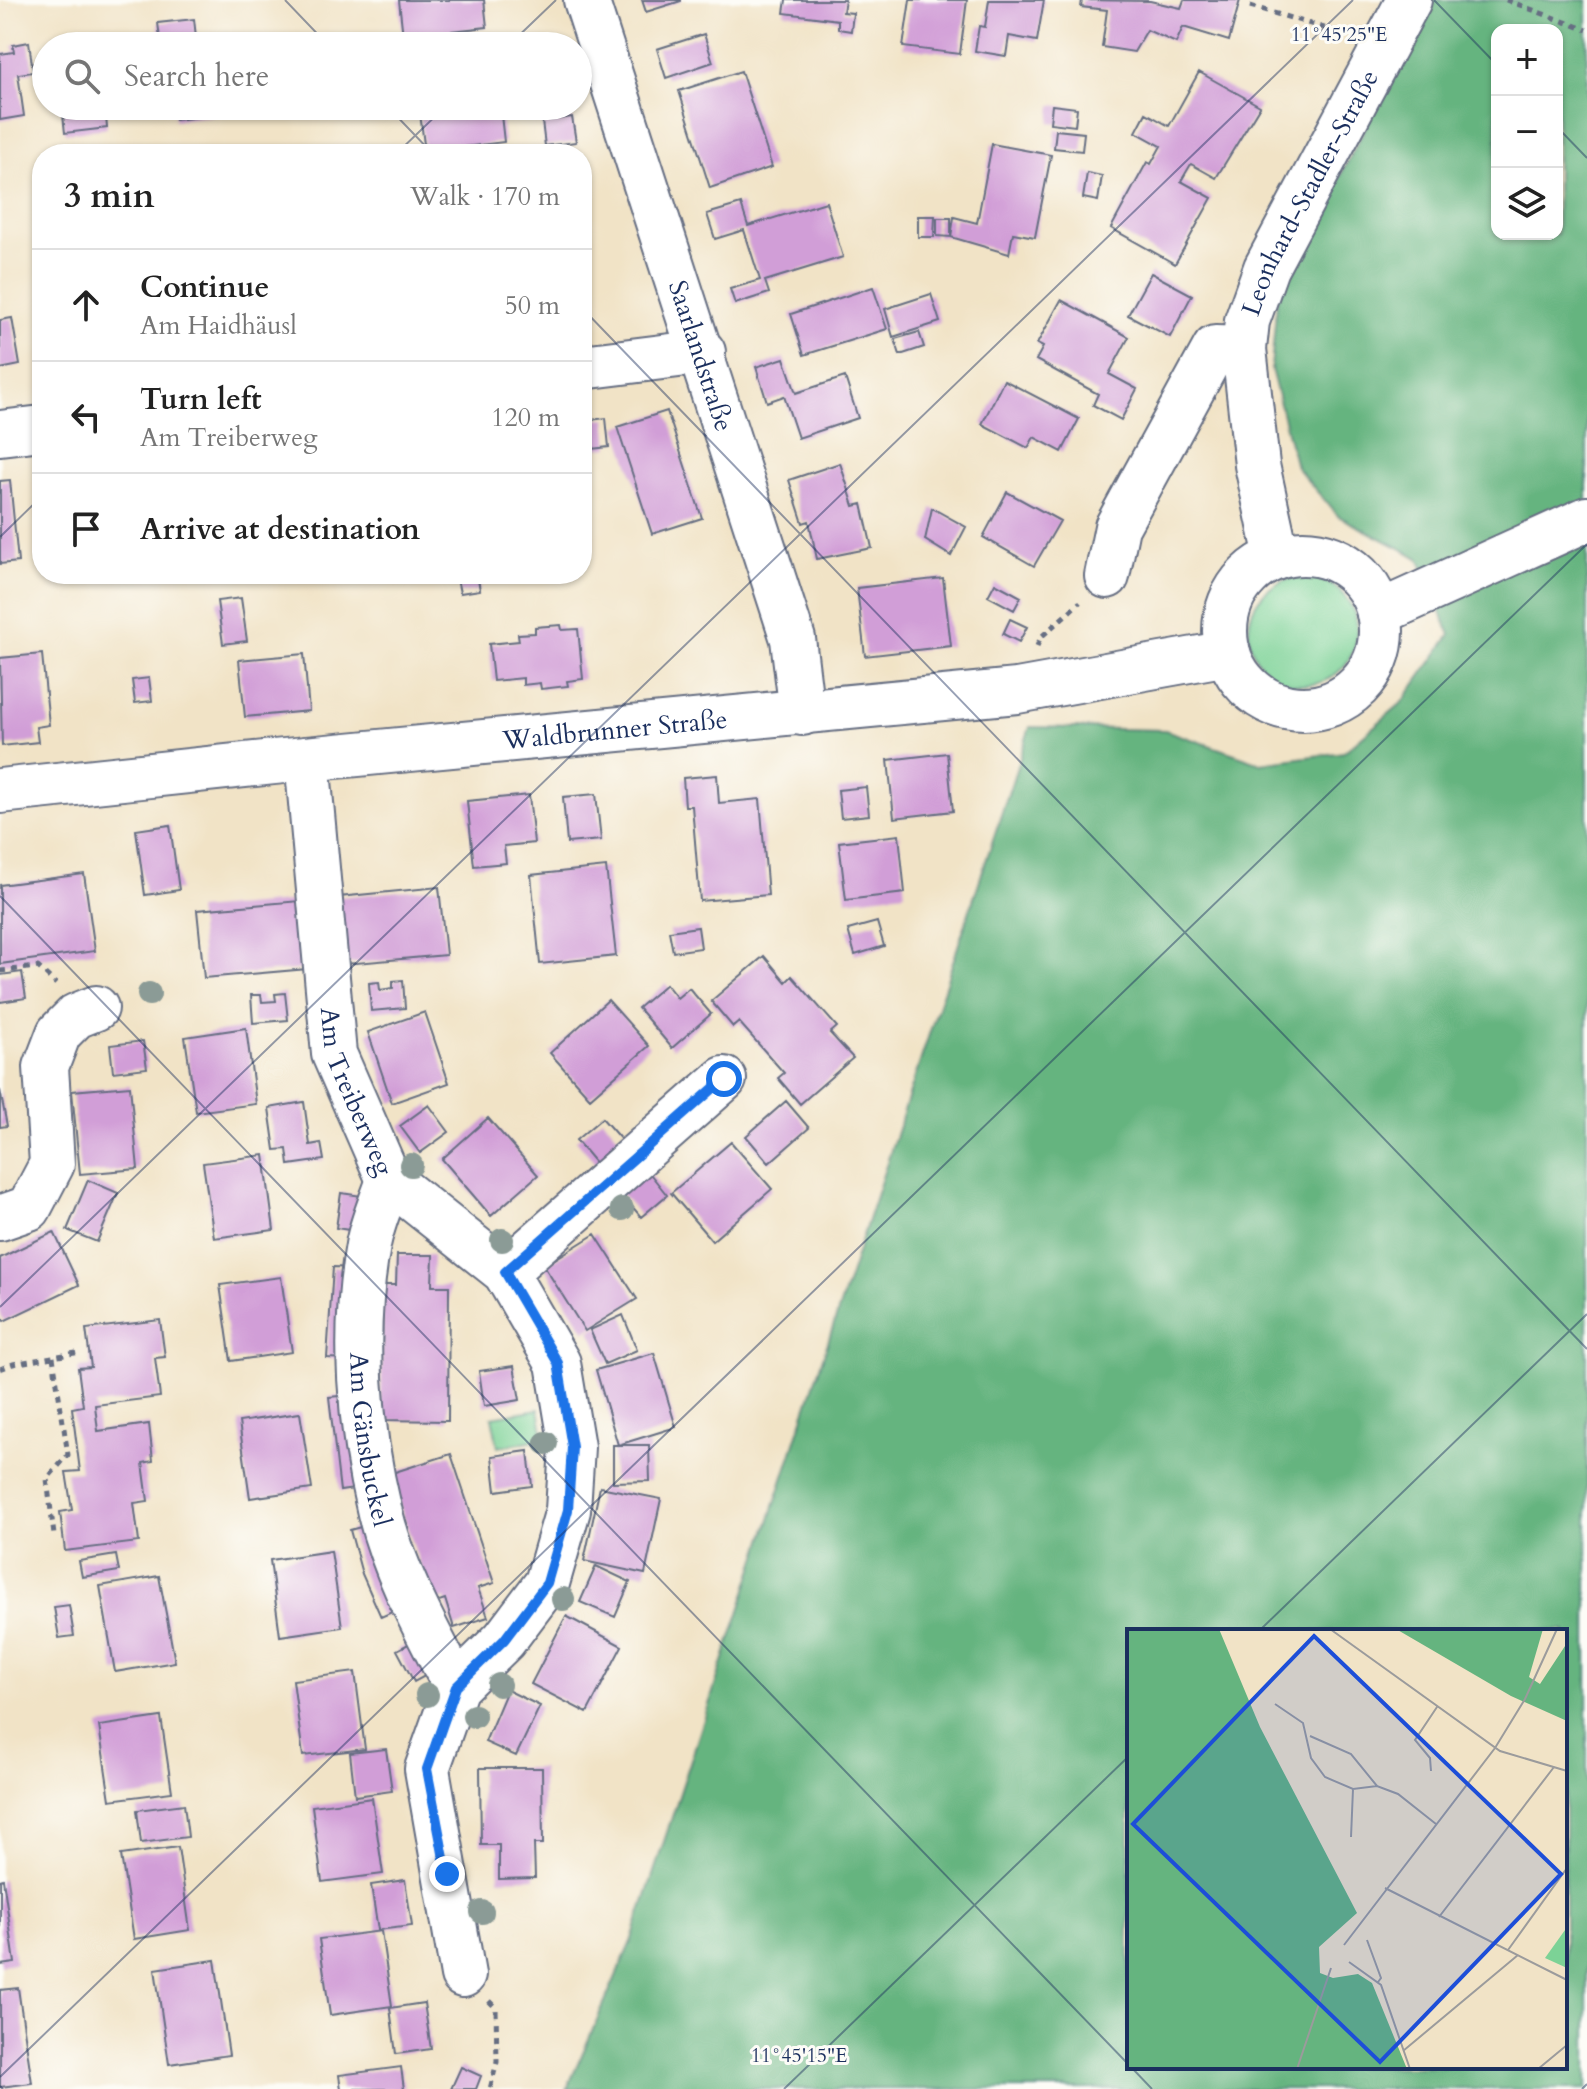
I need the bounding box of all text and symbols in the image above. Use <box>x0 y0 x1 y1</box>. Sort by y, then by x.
text: 11°45'25"E <box>1291 21 1387 48</box>
map controls <box>1491 24 1563 240</box>
button: + <box>1491 24 1563 96</box>
search box <box>32 32 592 120</box>
icon: search <box>60 54 104 98</box>
text: Search here <box>124 56 269 97</box>
street label: Leonhard-Stadler-Straße <box>1233 64 1387 321</box>
button: − <box>1491 96 1563 168</box>
button: layers <box>1491 168 1563 240</box>
text: 3 min <box>64 173 155 219</box>
text: Walk · 170 m <box>410 179 560 214</box>
text: Continue <box>140 267 269 308</box>
street label: Saarlandstraße <box>660 276 742 436</box>
icon: ahead <box>64 283 108 327</box>
text: 50 m <box>504 288 560 323</box>
text: Am Haidhäusl <box>140 308 297 343</box>
text: Turn left <box>140 379 262 420</box>
icon: left <box>64 395 108 439</box>
text: 120 m <box>491 400 560 435</box>
text: Am Treiberweg <box>140 420 318 455</box>
icon: arrive <box>64 507 108 551</box>
text: Arrive at destination <box>140 509 420 550</box>
street label: Waldbrunner Straße <box>500 702 729 758</box>
street label: Am Treiberweg <box>312 1006 402 1181</box>
route start <box>706 1061 742 1097</box>
street label: Am Gänsbuckel <box>341 1352 400 1531</box>
inset map <box>1127 1629 1567 2069</box>
route end <box>429 1856 465 1892</box>
text: 11°45'15"E <box>751 2042 847 2069</box>

